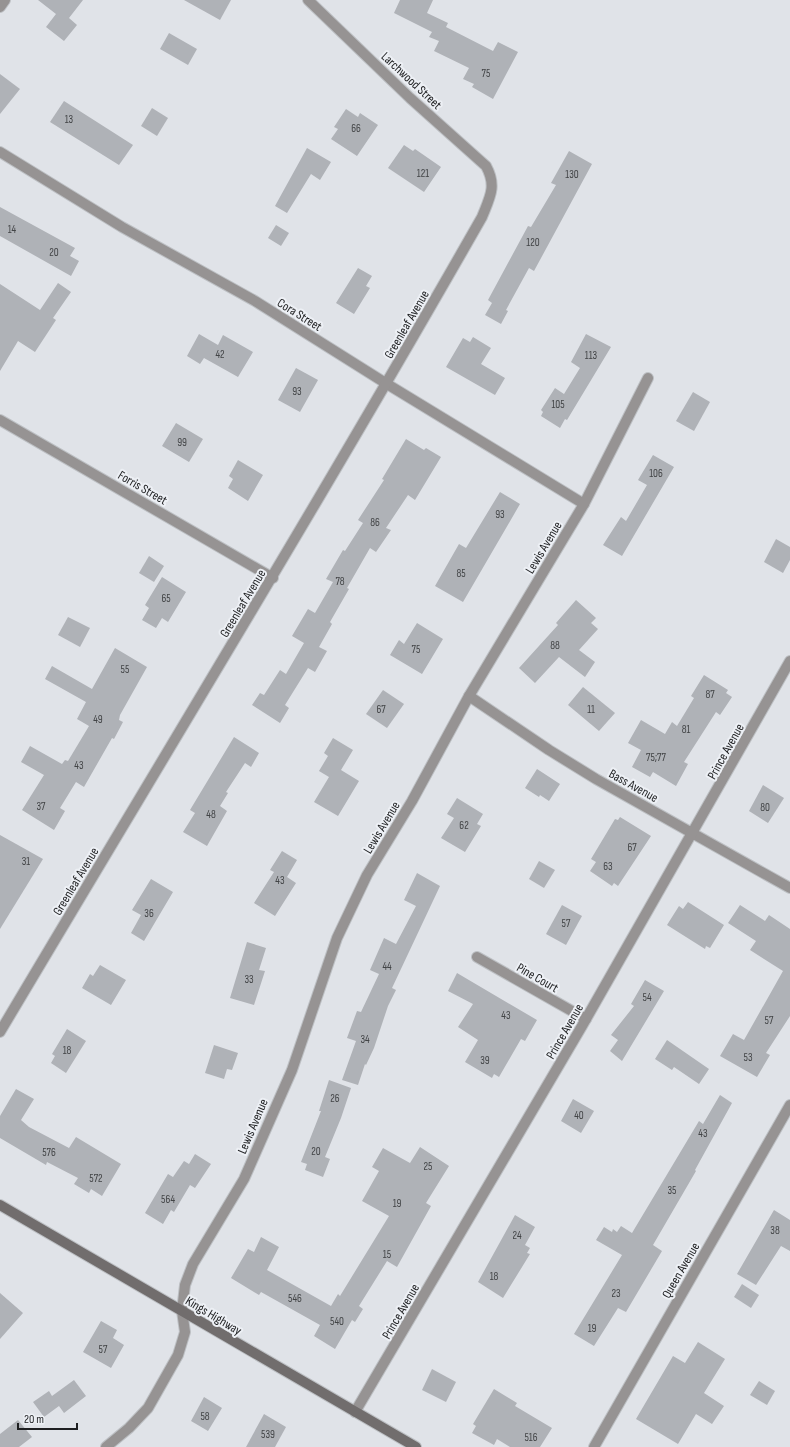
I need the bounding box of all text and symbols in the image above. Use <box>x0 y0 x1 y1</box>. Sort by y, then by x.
street label: Larchwood Street <box>378 49 445 113</box>
house number: 75 <box>482 67 490 80</box>
house number: 13 <box>65 113 74 126</box>
house number: 66 <box>351 122 361 135</box>
house number: 121 <box>417 167 429 180</box>
house number: 130 <box>565 168 579 181</box>
house number: 14 <box>8 223 17 236</box>
house number: 120 <box>526 236 540 249</box>
house number: 20 <box>49 246 59 259</box>
street label: Greenleaf Avenue <box>381 287 433 362</box>
street label: Cora Street <box>274 295 325 335</box>
house number: 42 <box>215 348 225 361</box>
house number: 113 <box>585 349 598 362</box>
house number: 93 <box>292 385 302 398</box>
house number: 105 <box>551 398 565 411</box>
house number: 99 <box>177 436 187 449</box>
street label: Forris Street <box>115 467 170 508</box>
house number: 106 <box>649 467 663 480</box>
house number: 93 <box>495 508 505 521</box>
house number: 86 <box>370 516 380 529</box>
street label: Lewis Avenue <box>522 518 566 577</box>
street label: Greenleaf Avenue <box>216 567 269 640</box>
house number: 85 <box>456 567 466 580</box>
house number: 78 <box>335 575 345 588</box>
house number: 65 <box>161 592 171 605</box>
house number: 88 <box>550 639 560 652</box>
house number: 75 <box>412 643 420 656</box>
house number: 55 <box>121 663 129 676</box>
house number: 87 <box>705 688 715 701</box>
house number: 67 <box>376 703 386 716</box>
house number: 11 <box>587 703 595 716</box>
house number: 49 <box>93 713 103 726</box>
street label: Prince Avenue <box>704 721 748 782</box>
house number: 81 <box>682 723 690 736</box>
house number: 75;77 <box>646 751 666 764</box>
house number: 43 <box>74 759 84 772</box>
street label: Bass Avenue <box>606 766 661 806</box>
street label: Lewis Avenue <box>360 798 404 857</box>
house number: 37 <box>36 800 46 813</box>
house number: 80 <box>760 801 770 814</box>
house number: 48 <box>206 808 216 821</box>
house number: 62 <box>459 819 469 832</box>
house number: 67 <box>627 841 637 854</box>
street label: Greenleaf Avenue <box>49 845 102 918</box>
house number: 31 <box>22 855 30 868</box>
house number: 63 <box>603 860 613 873</box>
house number: 43 <box>275 874 285 887</box>
house number: 36 <box>144 907 154 920</box>
house number: 57 <box>562 917 571 930</box>
house number: 44 <box>382 960 392 973</box>
street label: Pine Court <box>514 960 561 996</box>
house number: 33 <box>244 973 254 986</box>
house number: 54 <box>642 991 652 1004</box>
street label: Prince Avenue <box>543 1001 587 1062</box>
house number: 43 <box>501 1009 511 1022</box>
house number: 57 <box>765 1014 774 1027</box>
house number: 34 <box>360 1033 370 1046</box>
house number: 18 <box>63 1044 72 1057</box>
house number: 53 <box>743 1051 753 1064</box>
house number: 39 <box>480 1054 490 1067</box>
house number: 26 <box>330 1092 340 1105</box>
street label: Lewis Avenue <box>234 1097 272 1156</box>
house number: 40 <box>574 1109 584 1122</box>
house number: 43 <box>698 1127 708 1140</box>
house number: 20 <box>311 1145 321 1158</box>
house number: 576 <box>42 1146 56 1159</box>
house number: 25 <box>424 1160 432 1173</box>
house number: 572 <box>89 1172 103 1185</box>
house number: 35 <box>667 1184 677 1197</box>
house number: 564 <box>161 1193 175 1206</box>
house number: 19 <box>393 1197 401 1210</box>
house number: 38 <box>770 1224 780 1237</box>
house number: 24 <box>512 1229 522 1242</box>
street label: Queen Avenue <box>659 1240 703 1301</box>
house number: 15 <box>383 1248 391 1261</box>
house number: 18 <box>490 1270 499 1283</box>
street label: Prince Avenue <box>379 1281 423 1342</box>
house number: 23 <box>611 1287 621 1300</box>
house number: 546 <box>288 1292 302 1305</box>
street label: Kings Highway <box>183 1293 244 1339</box>
house number: 540 <box>330 1315 344 1328</box>
house number: 19 <box>588 1322 596 1335</box>
house number: 57 <box>99 1343 108 1356</box>
scale bar <box>18 1405 77 1431</box>
house number: 58 <box>200 1410 210 1423</box>
text: 20 m <box>24 1412 44 1427</box>
house number: 539 <box>261 1428 275 1441</box>
house number: 516 <box>524 1431 538 1444</box>

